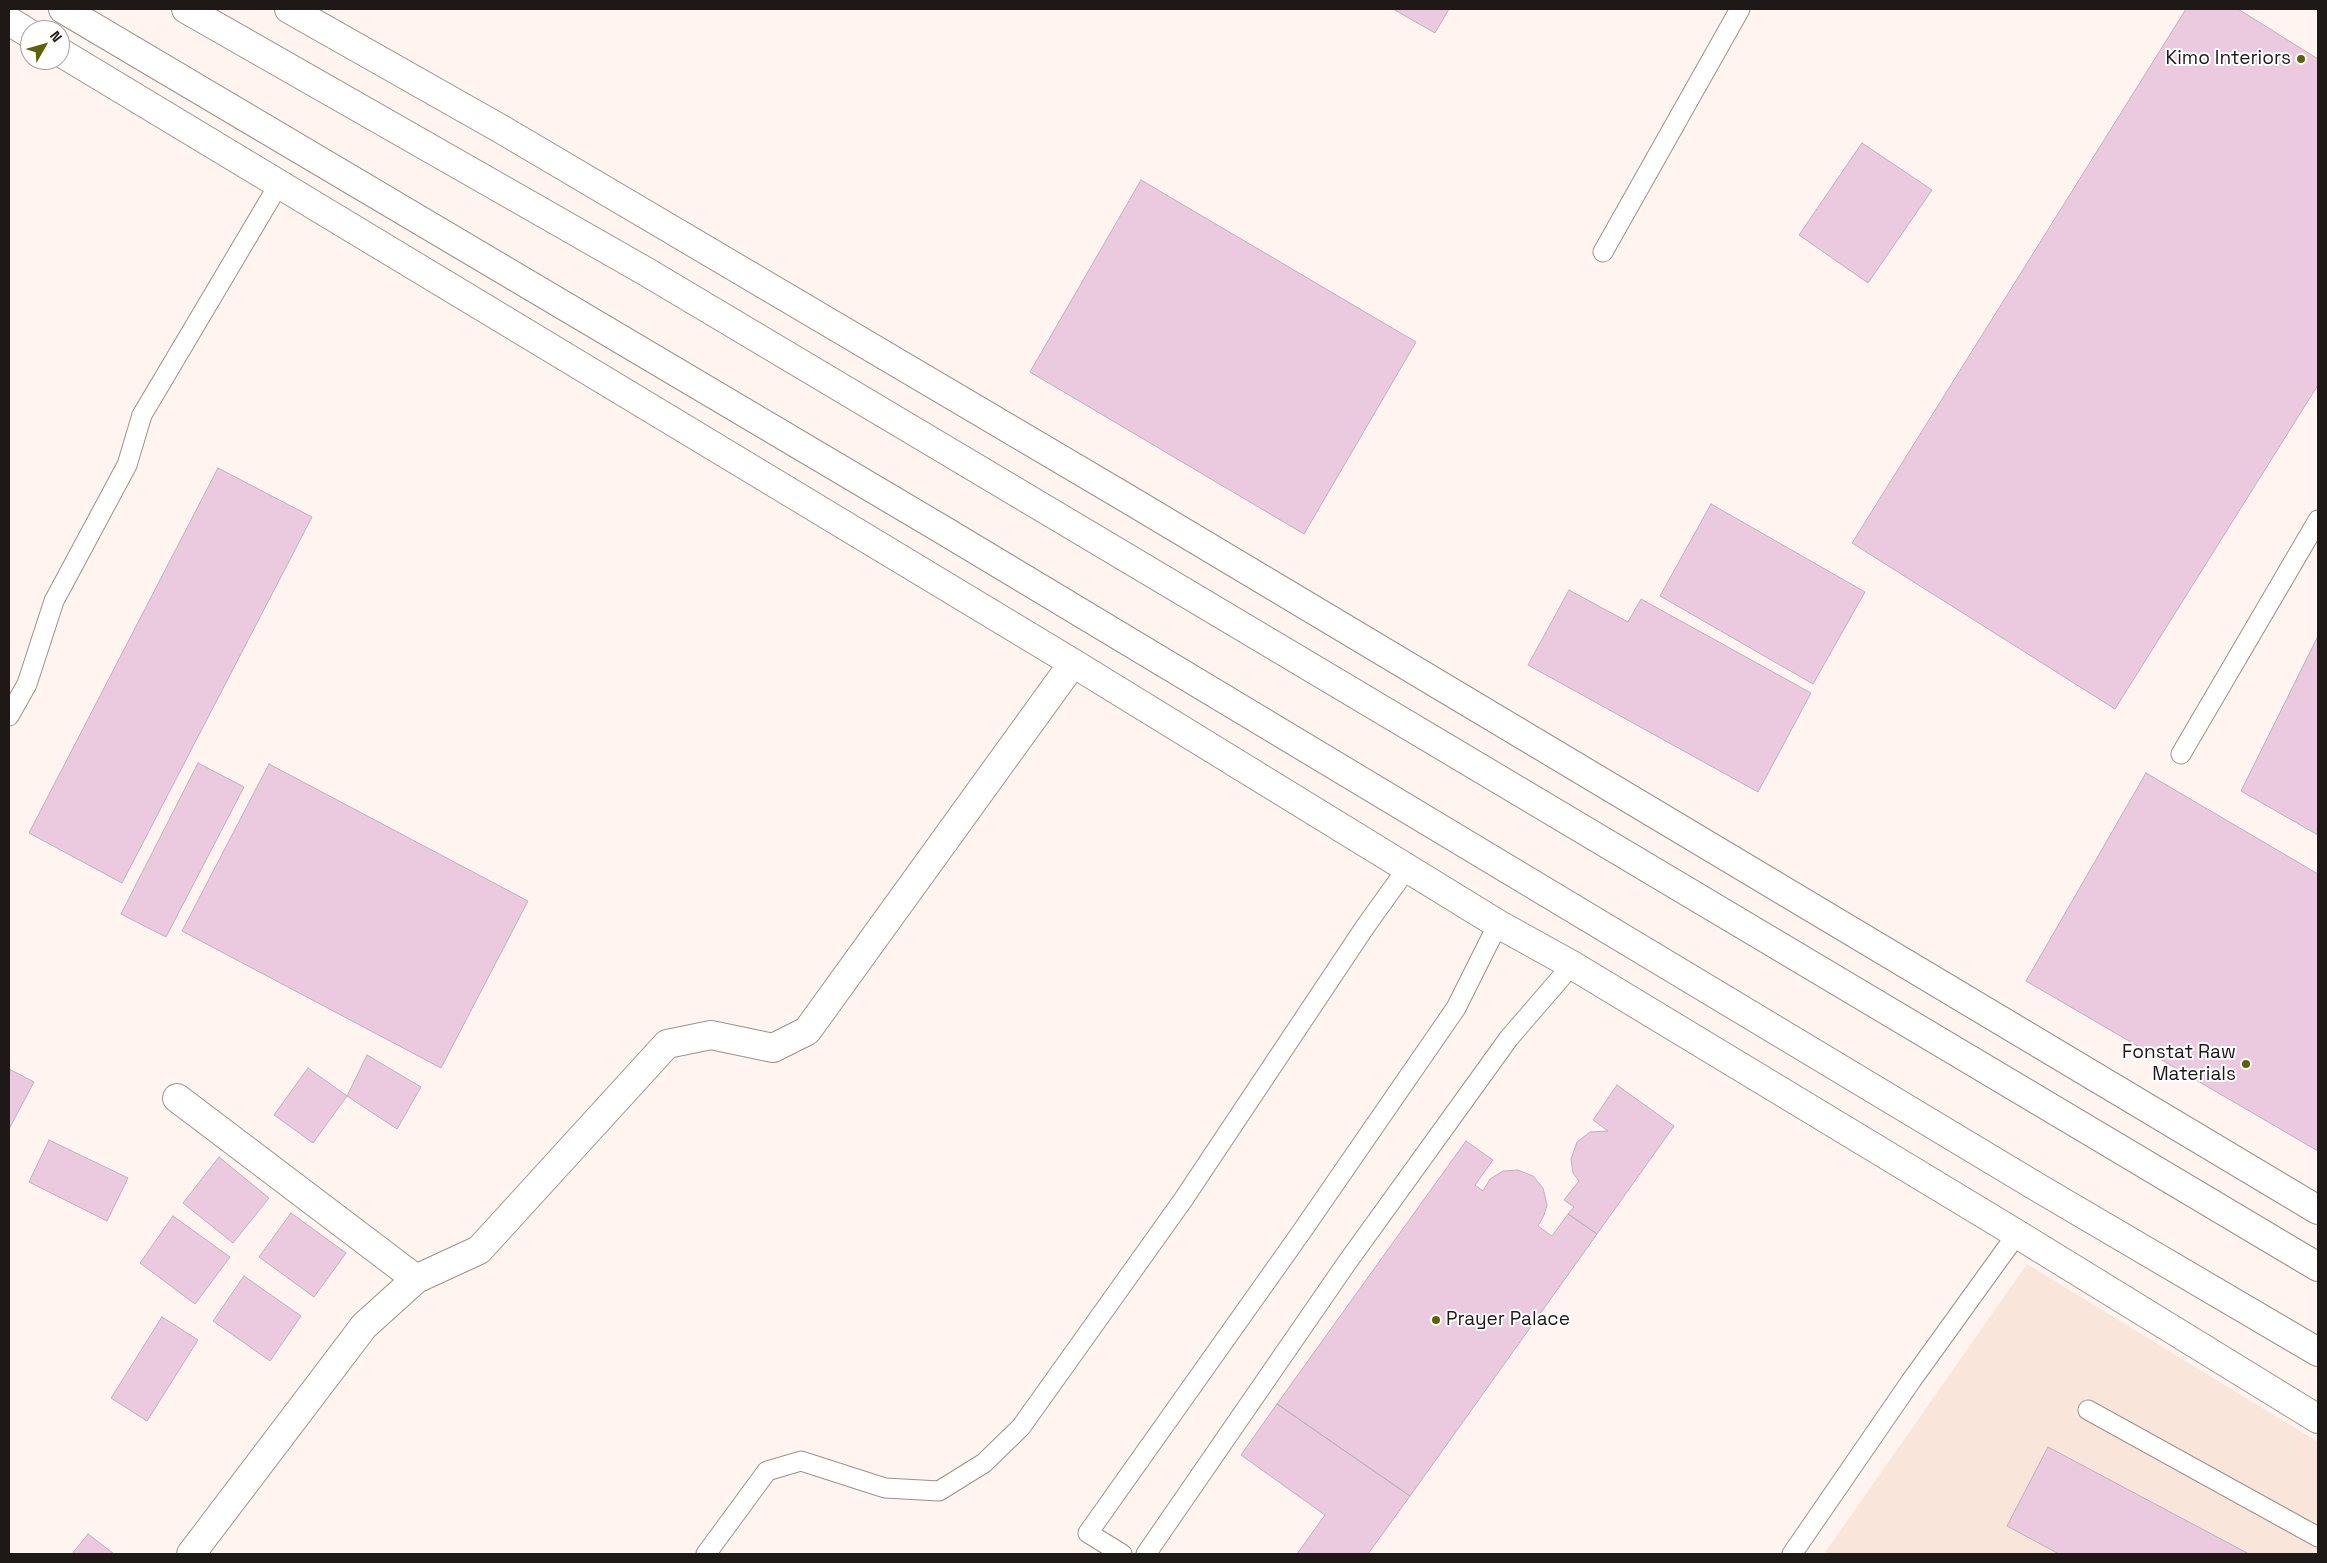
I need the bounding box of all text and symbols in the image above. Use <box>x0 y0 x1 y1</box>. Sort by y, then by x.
north arrow <box>20 20 70 70</box>
text: N <box>46 27 66 46</box>
place label: Kimo Interiors <box>2166 48 2291 70</box>
marker: Kimo Interiors <box>2295 53 2307 65</box>
place label: Fonstat Raw Materials <box>2122 1042 2236 1086</box>
marker: Fonstat Raw Materials <box>2240 1058 2252 1070</box>
place label: Prayer Palace <box>1446 1309 1570 1331</box>
marker: Prayer Palace <box>1430 1314 1442 1326</box>

